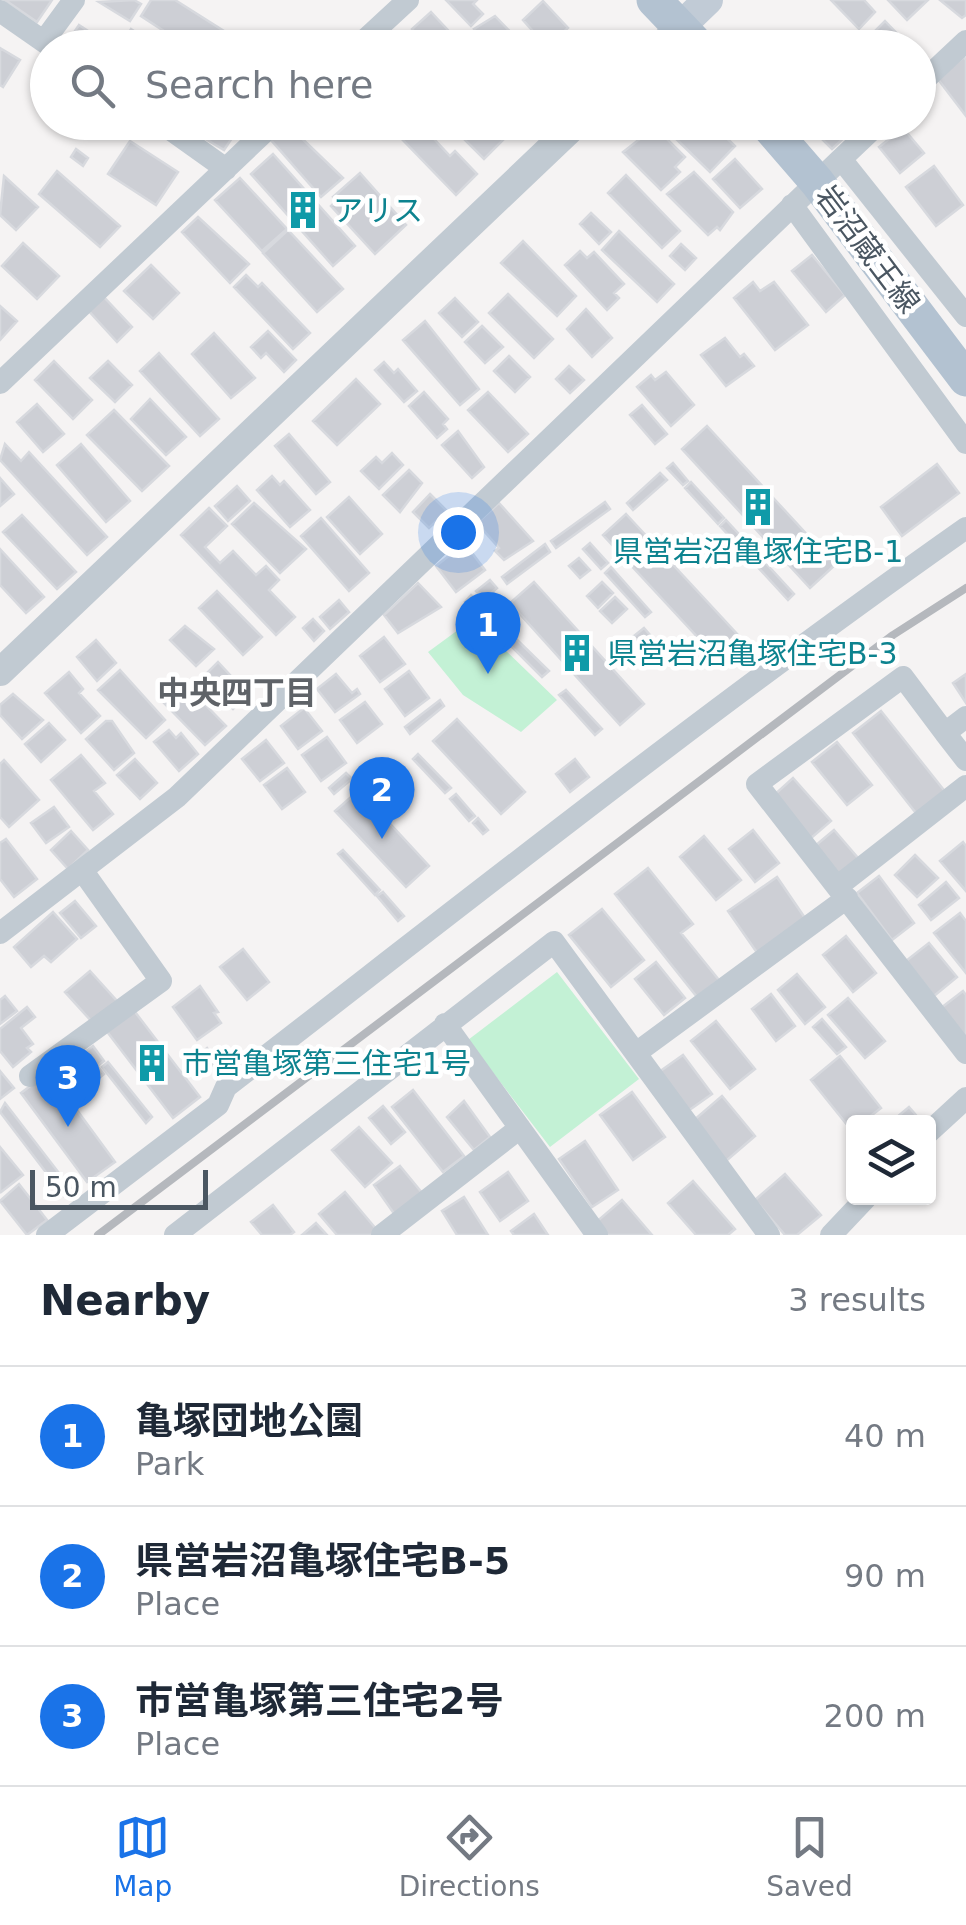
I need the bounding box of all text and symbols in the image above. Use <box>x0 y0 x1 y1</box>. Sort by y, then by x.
search box <box>30 30 936 140</box>
icon: search <box>65 58 120 113</box>
text: Search here <box>145 63 373 107</box>
street label: 岩沼蔵王線 <box>809 179 927 319</box>
building icon: アリス <box>282 189 324 231</box>
place label: アリス <box>333 193 423 228</box>
building icon: 県営岩沼亀塚住宅B-1 <box>737 486 779 528</box>
your location <box>433 507 484 558</box>
place label: 県営岩沼亀塚住宅B-1 <box>613 534 903 569</box>
pin: 1 <box>456 592 520 674</box>
building icon: 県営岩沼亀塚住宅B-3 <box>556 632 598 674</box>
place label: 県営岩沼亀塚住宅B-3 <box>607 636 898 671</box>
district label: 中央四丁目 <box>157 674 317 712</box>
pin: 2 <box>350 756 414 839</box>
building icon: 市営亀塚第三住宅1号 <box>131 1042 173 1084</box>
pin: 3 <box>36 1044 100 1127</box>
place label: 市営亀塚第三住宅1号 <box>182 1046 471 1081</box>
map controls <box>846 1115 936 1205</box>
button: layers <box>846 1115 936 1205</box>
scale bar <box>30 1165 208 1210</box>
text: 50 m <box>45 1171 117 1204</box>
text: Nearby <box>40 1276 210 1325</box>
text: 3 results <box>788 1281 926 1319</box>
text: 亀塚団地公園 <box>135 1399 363 1443</box>
text: 1 <box>61 1417 84 1455</box>
text: 40 m <box>844 1417 926 1455</box>
text: Park <box>135 1445 204 1483</box>
text: 県営岩沼亀塚住宅B-5 <box>135 1539 510 1583</box>
text: 2 <box>61 1557 84 1595</box>
text: 90 m <box>844 1557 926 1595</box>
text: Place <box>135 1585 220 1623</box>
text: 市営亀塚第三住宅2号 <box>135 1679 503 1723</box>
text: 3 <box>61 1697 84 1735</box>
text: 200 m <box>824 1697 926 1735</box>
text: Place <box>135 1725 220 1763</box>
tab: Map <box>113 1810 172 1903</box>
tab: Directions <box>399 1810 540 1903</box>
tab: Saved <box>766 1810 853 1903</box>

